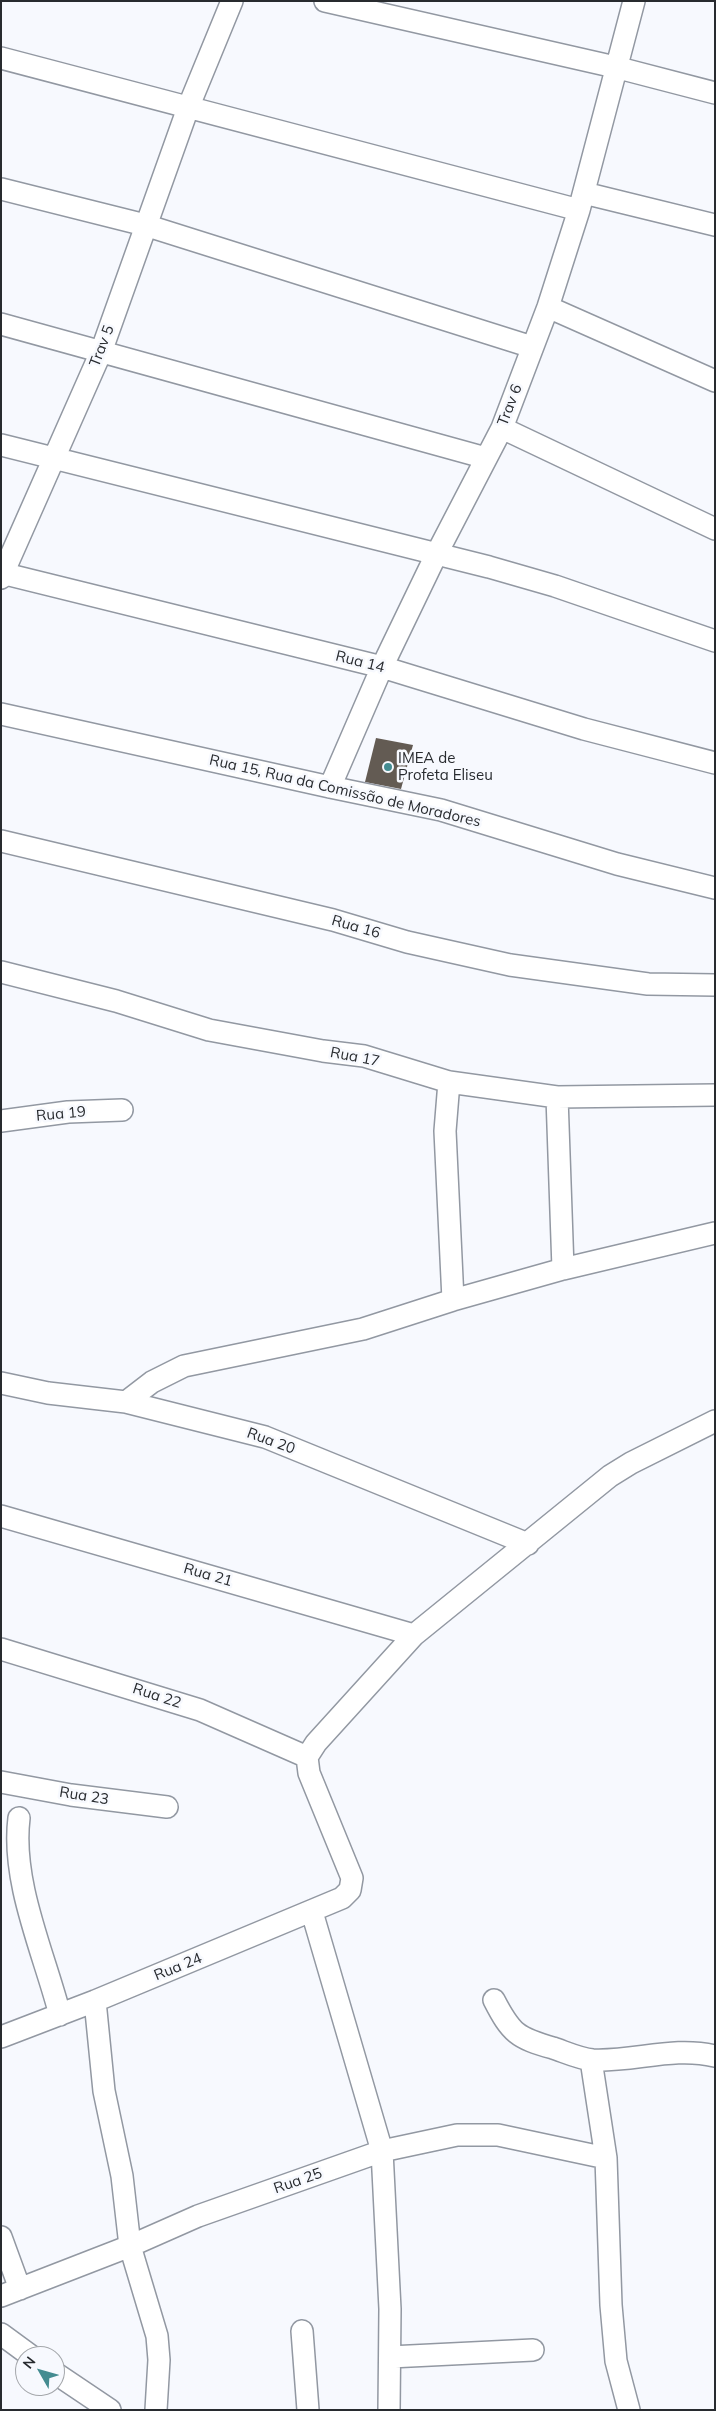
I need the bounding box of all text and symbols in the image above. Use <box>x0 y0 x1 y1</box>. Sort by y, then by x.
street label: Trav 5 <box>86 323 118 369</box>
street label: Trav 6 <box>494 382 526 428</box>
street label: Rua 14 <box>334 647 386 677</box>
place label: IMEA de Profeta Eliseu <box>398 749 493 784</box>
street label: Rua 15, Rua da Comissão de Moradores <box>208 751 482 831</box>
marker: IMEA de Profeta Eliseu <box>382 761 394 773</box>
street label: Rua 16 <box>330 911 382 943</box>
street label: Rua 17 <box>329 1043 381 1071</box>
street label: Rua 19 <box>35 1103 87 1125</box>
street label: Rua 20 <box>244 1424 298 1458</box>
street label: Rua 21 <box>182 1559 234 1591</box>
street label: Rua 22 <box>130 1680 184 1712</box>
street label: Rua 23 <box>58 1783 110 1809</box>
street label: Rua 24 <box>151 1949 205 1985</box>
street label: Rua 25 <box>271 2164 325 2198</box>
north arrow <box>15 2346 65 2396</box>
text: N <box>19 2353 39 2372</box>

